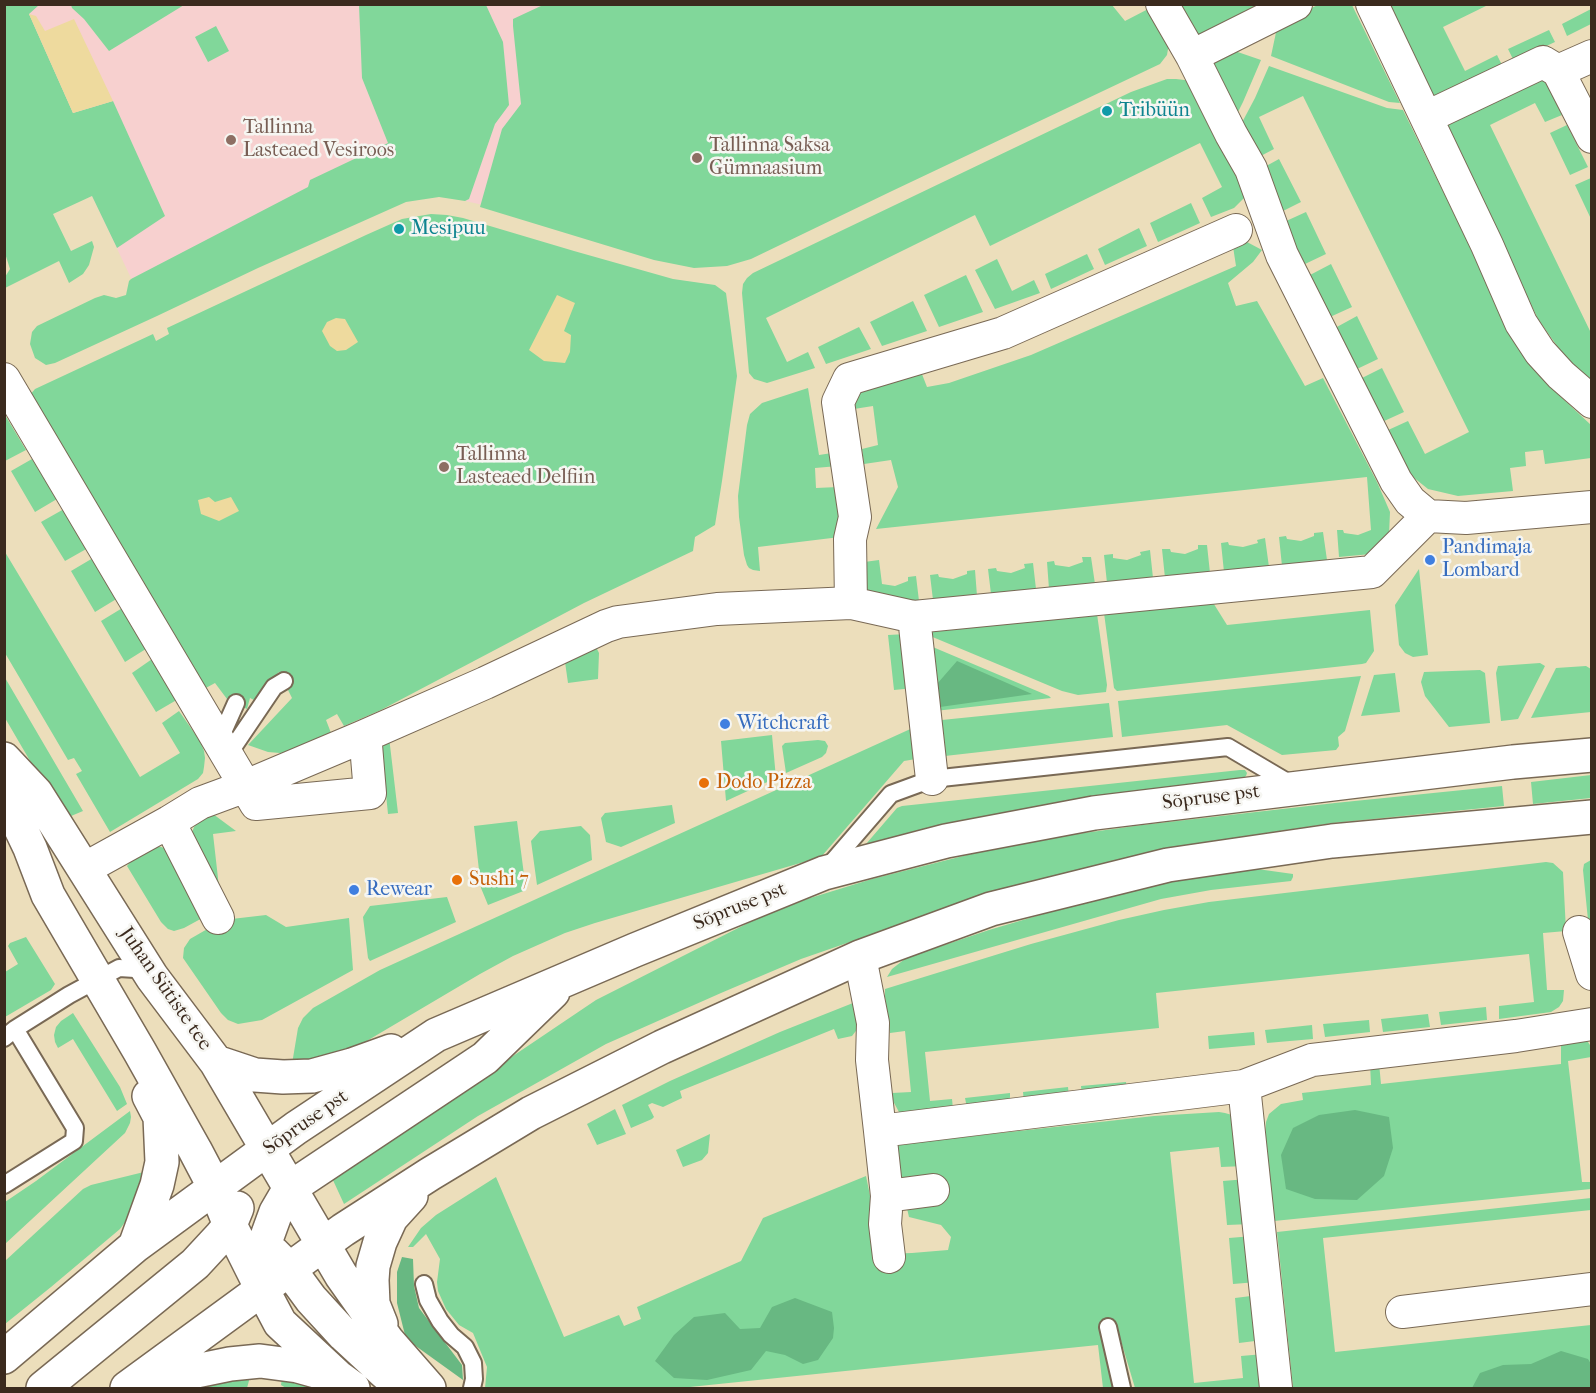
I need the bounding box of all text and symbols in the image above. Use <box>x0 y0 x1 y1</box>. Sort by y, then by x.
place label: Tribüün <box>1119 99 1190 123</box>
marker: Tribüün <box>1100 104 1114 118</box>
place label: Tallinna Lasteaed Vesiroos <box>243 116 394 163</box>
marker: Tallinna Lasteaed Vesiroos <box>224 133 238 147</box>
place label: Tallinna Saksa Gümnaasium <box>709 134 830 181</box>
marker: Tallinna Saksa Gümnaasium <box>690 151 704 165</box>
place label: Mesipuu <box>411 217 486 241</box>
marker: Mesipuu <box>392 222 406 236</box>
place label: Tallinna Lasteaed Delfiin <box>456 443 595 490</box>
marker: Tallinna Lasteaed Delfiin <box>437 460 451 474</box>
place label: Pandimaja Lombard <box>1442 536 1532 583</box>
marker: Pandimaja Lombard <box>1423 553 1437 567</box>
place label: Witchcraft <box>737 712 830 736</box>
marker: Witchcraft <box>718 717 732 731</box>
place label: Dodo Pizza <box>716 771 812 795</box>
marker: Dodo Pizza <box>697 776 711 790</box>
street label: Sõpruse pst <box>1161 780 1261 816</box>
place label: Sushi 7 <box>469 868 529 892</box>
marker: Sushi 7 <box>450 873 464 887</box>
place label: Rewear <box>366 878 432 902</box>
street label: Sõpruse pst <box>690 878 790 936</box>
marker: Rewear <box>347 883 361 897</box>
street label: Juhan Sütiste tee <box>114 923 216 1055</box>
street label: Sõpruse pst <box>259 1085 353 1161</box>

